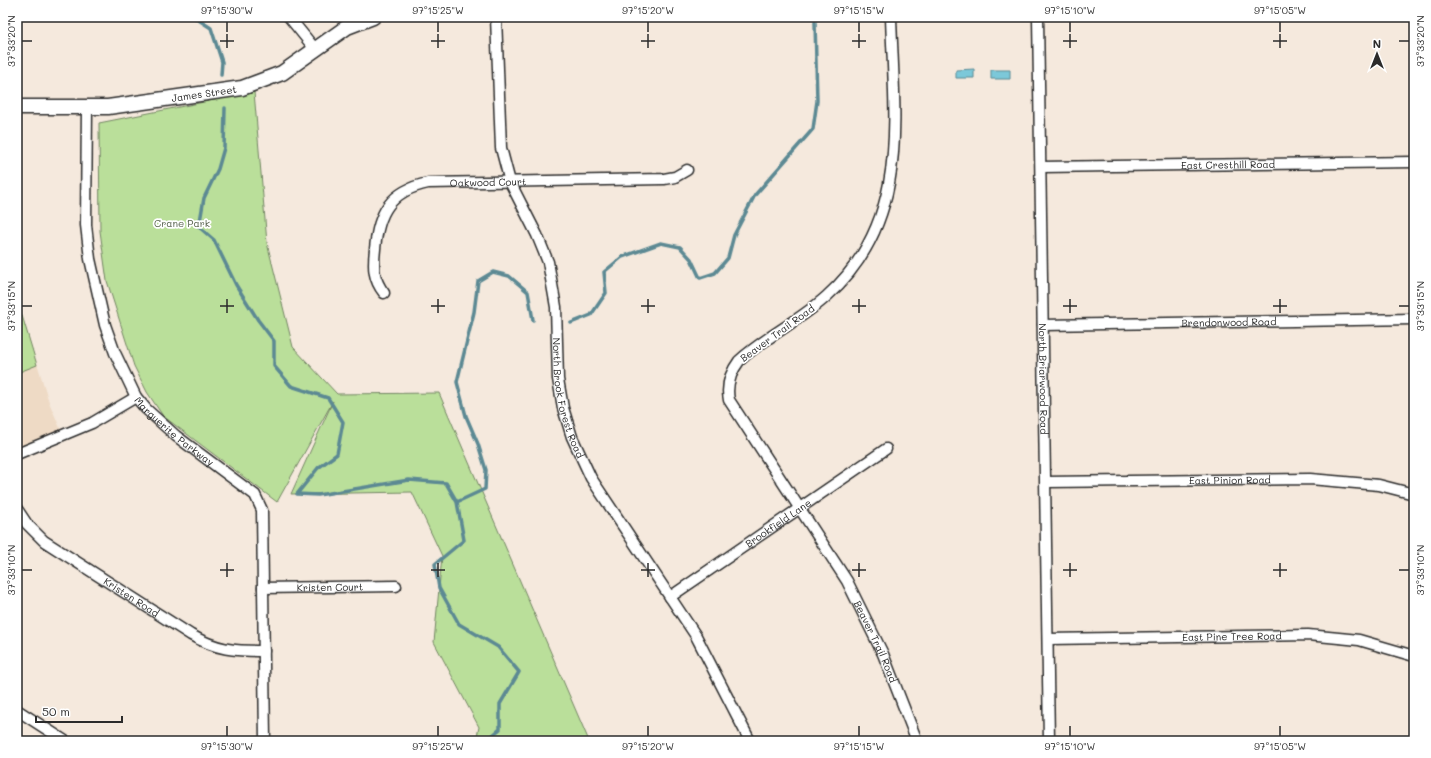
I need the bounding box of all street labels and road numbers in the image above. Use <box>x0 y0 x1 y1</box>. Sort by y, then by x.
street label: James Street <box>170 82 238 105</box>
street label: East Cresthill Road <box>1181 157 1275 172</box>
street label: Oakwood Court <box>450 174 526 190</box>
street label: Beaver Trail Road <box>737 301 817 365</box>
street label: Brendonwood Road <box>1181 314 1277 330</box>
street label: North Briarwood Road <box>1036 323 1051 435</box>
street label: North Brook Forest Road <box>550 337 588 460</box>
street label: Marguerite Parkway <box>131 394 217 469</box>
street label: East Pinion Road <box>1189 472 1271 487</box>
street label: Brookfield Lane <box>742 495 814 550</box>
street label: Kristen Road <box>101 574 162 620</box>
street label: Kristen Court <box>297 579 363 594</box>
street label: Beaver Trail Road <box>851 598 900 685</box>
street label: East Pine Tree Road <box>1182 628 1282 644</box>

